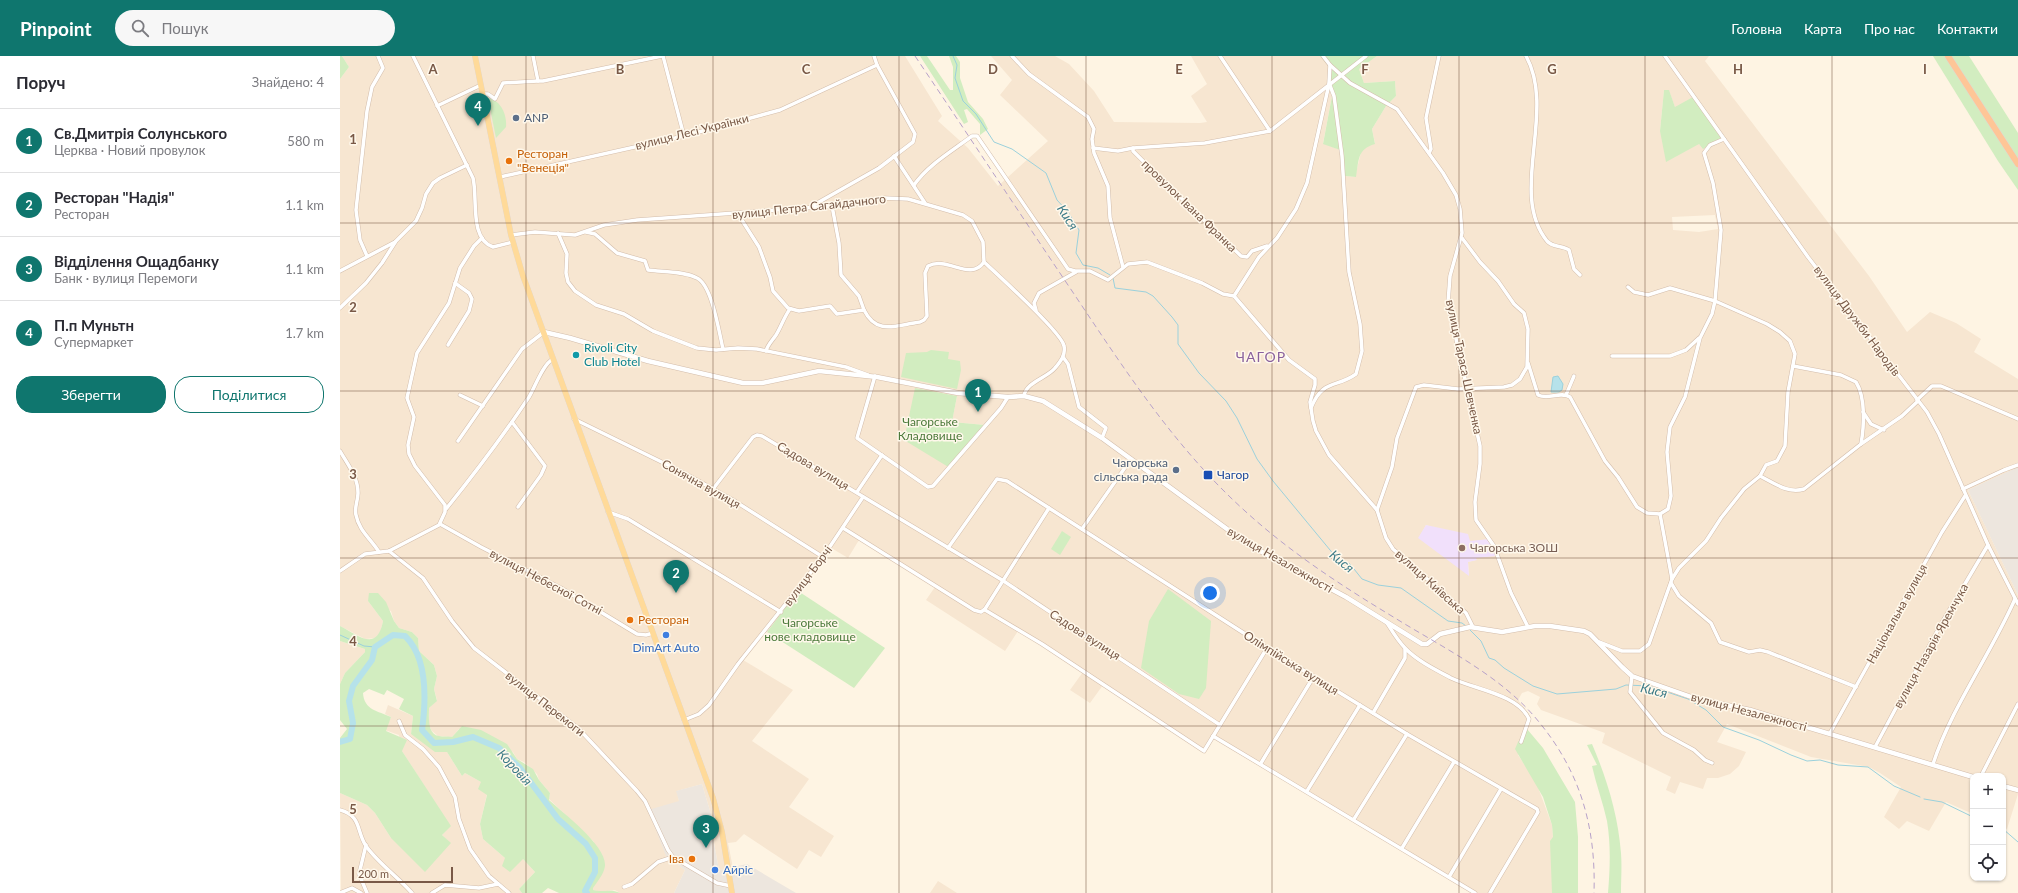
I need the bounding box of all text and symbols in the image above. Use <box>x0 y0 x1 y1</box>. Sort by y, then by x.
search box <box>115 10 395 46</box>
text: Pinpoint <box>20 17 91 40</box>
icon: search <box>129 17 151 39</box>
text: Пошук <box>161 19 209 37</box>
text: Головна <box>1731 20 1782 37</box>
text: Карта <box>1804 20 1842 37</box>
text: Про нас <box>1864 20 1915 37</box>
text: Контакти <box>1937 20 1998 37</box>
text: A <box>427 61 438 77</box>
text: B <box>616 61 625 77</box>
text: C <box>802 61 811 77</box>
text: D <box>988 61 998 77</box>
text: E <box>1175 61 1183 77</box>
text: F <box>1361 61 1369 77</box>
text: G <box>1547 61 1557 77</box>
text: H <box>1733 61 1743 77</box>
text: I <box>1923 61 1927 77</box>
text: Поруч <box>16 72 66 93</box>
text: Знайдено: 4 <box>252 74 324 90</box>
pin: 4 <box>465 93 491 126</box>
place label: ANP <box>524 110 549 125</box>
street label: вулиця Лесі Українки <box>634 110 750 153</box>
marker: ANP <box>511 113 521 123</box>
text: Св.Дмитрія Солунського <box>54 124 227 142</box>
text: 1 <box>349 131 357 147</box>
text: 1 <box>25 133 33 149</box>
text: 580 m <box>287 133 324 149</box>
text: Церква · Новий провулок <box>54 142 205 158</box>
place label: Ресторан "Венеція" <box>517 146 569 175</box>
marker: Ресторан "Венеція" <box>504 156 514 166</box>
street label: провулок Івана Франка <box>1139 156 1240 255</box>
text: Ресторан "Надія" <box>54 188 174 206</box>
street label: вулиця Петра Сагайдачного <box>731 191 887 222</box>
text: 2 <box>25 197 33 213</box>
text: 1.1 km <box>285 197 324 213</box>
water label: Кися <box>1054 201 1082 233</box>
text: Ресторан <box>54 206 109 222</box>
text: Відділення Ощадбанку <box>54 252 219 270</box>
text: 3 <box>25 261 33 277</box>
text: 1.1 km <box>285 261 324 277</box>
street label: вулиця Дружби Народів <box>1811 262 1904 379</box>
text: Банк · вулиця Перемоги <box>54 270 197 286</box>
street label: вулиця Тараса Шевченка <box>1443 298 1486 436</box>
text: 2 <box>349 299 357 315</box>
text: П.п Муньтн <box>54 316 134 334</box>
text: 4 <box>25 325 33 341</box>
text: 1.7 km <box>285 325 324 341</box>
text: Супермаркет <box>54 334 133 350</box>
place label: Rivoli Сity Сlub Hotel <box>584 340 640 369</box>
district label: ЧАГОР <box>1236 348 1286 365</box>
marker: Rivoli Сity Сlub Hotel <box>571 350 581 360</box>
button: Зберегти <box>16 376 166 413</box>
button: Поділитися <box>174 376 324 413</box>
pin: 1 <box>965 379 991 412</box>
park label: Чагорське Кладовище <box>898 414 962 443</box>
street label: Садова вулиця <box>774 438 852 493</box>
place label: Чагорська сільська рада <box>1094 455 1168 484</box>
street label: Сонячна вулиця <box>659 456 743 511</box>
marker: Чагорська сільська рада <box>1171 465 1181 475</box>
text: 3 <box>349 466 357 482</box>
place label: Чагор <box>1217 467 1249 482</box>
marker: Чагор <box>1202 469 1214 481</box>
street label: вулиця Незалежності <box>1225 523 1336 596</box>
place label: Чагорська ЗОШ <box>1470 540 1558 555</box>
street label: вулиця Борчі <box>780 543 835 609</box>
marker: Чагорська ЗОШ <box>1457 543 1467 553</box>
street label: вулиця Небесної Сотні <box>487 545 605 618</box>
water label: Кися <box>1327 546 1357 576</box>
street label: вулиця Київська <box>1392 546 1468 617</box>
pin: 2 <box>663 560 689 593</box>
street label: Національна вулиця <box>1863 561 1930 666</box>
street label: вулиця Назарія Яремчука <box>1890 581 1971 711</box>
your location <box>1200 583 1220 603</box>
street label: Садова вулиця <box>1047 606 1124 663</box>
place label: Ресторан <box>638 612 689 627</box>
marker: Ресторан <box>625 615 635 625</box>
park label: Чагорське нове кладовище <box>764 615 856 644</box>
street label: Олімпійська вулиця <box>1241 627 1342 698</box>
marker: DimArt Auto <box>661 630 671 640</box>
text: 4 <box>349 633 357 649</box>
place label: DimArt Auto <box>633 640 700 655</box>
street label: вулиця Перемоги <box>503 668 588 739</box>
water label: Кися <box>1639 679 1669 701</box>
street label: вулиця Незалежності <box>1690 689 1809 734</box>
water label: Коровія <box>494 746 536 788</box>
map controls <box>1970 773 2006 881</box>
button: + <box>1970 773 2006 809</box>
text: 5 <box>349 801 357 817</box>
button: − <box>1970 809 2006 845</box>
pin: 3 <box>693 815 719 848</box>
button: locate <box>1970 845 2006 881</box>
place label: Іва <box>669 851 684 866</box>
marker: Іва <box>687 854 697 864</box>
place label: Айріс <box>723 862 754 877</box>
scale bar <box>352 865 453 884</box>
marker: Айріс <box>710 865 720 875</box>
text: 200 m <box>358 867 389 880</box>

